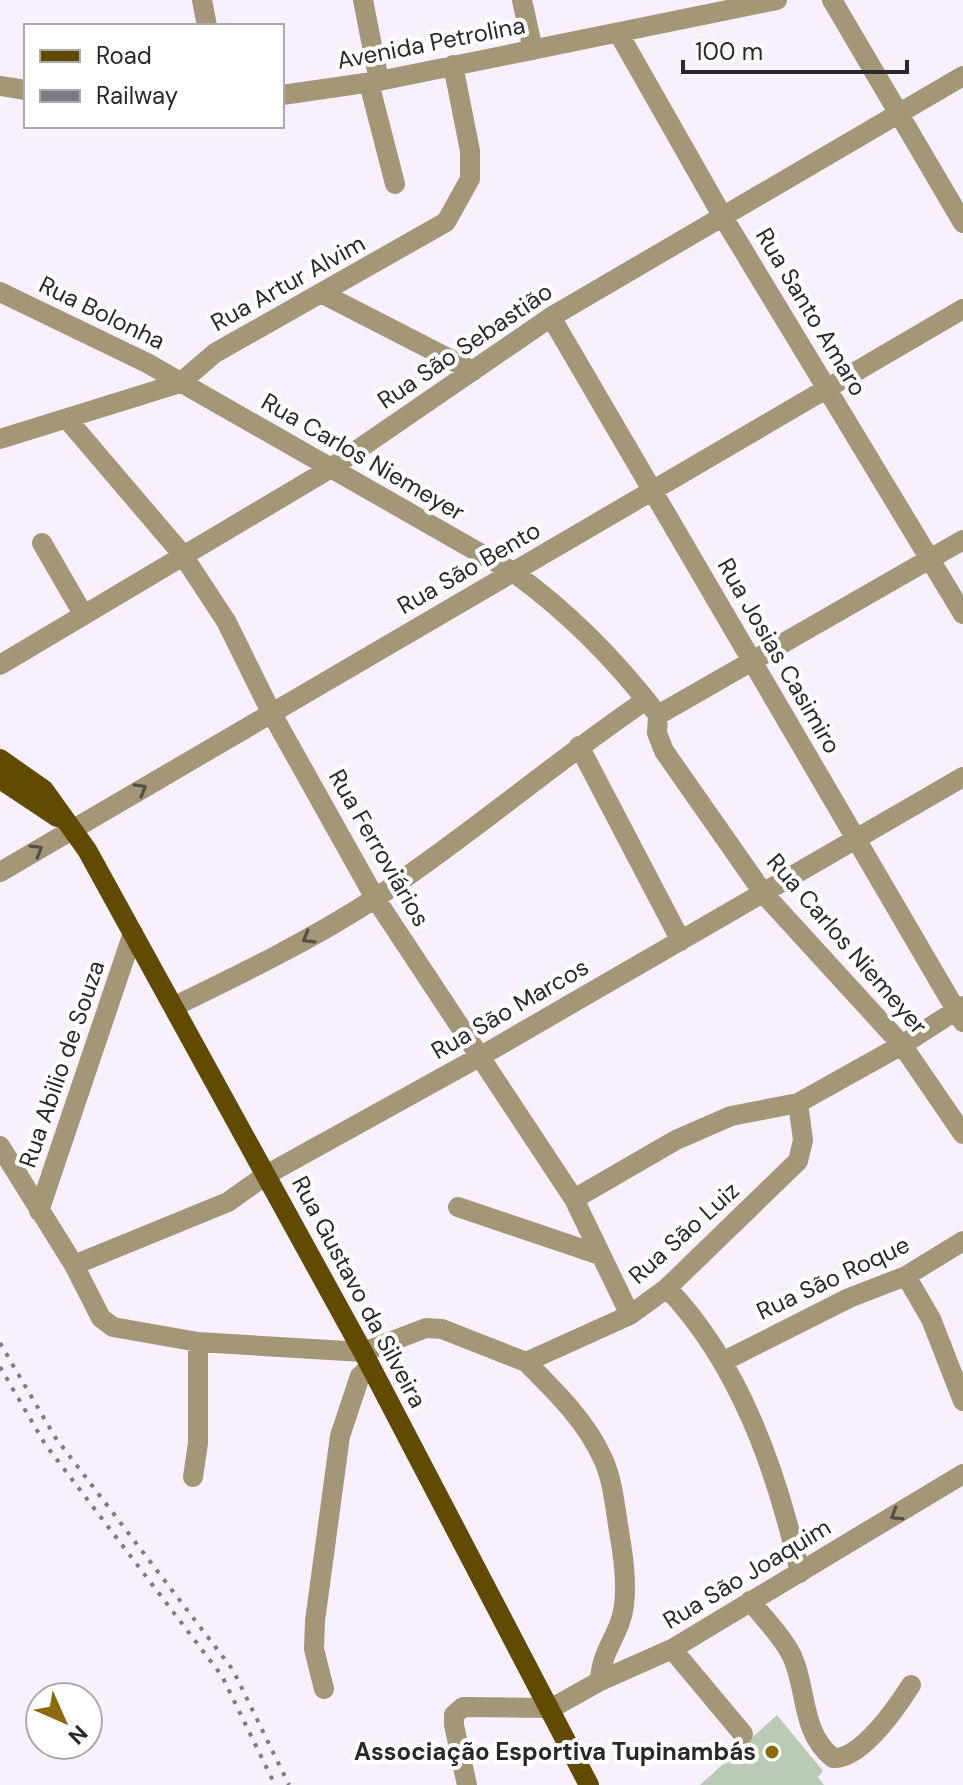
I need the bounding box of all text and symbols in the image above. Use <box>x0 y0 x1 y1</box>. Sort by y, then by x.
street label: Avenida Petrolina <box>334 9 528 76</box>
legend <box>24 24 284 128</box>
scale bar <box>683 24 907 74</box>
text: 100 m <box>695 36 763 67</box>
text: Road <box>96 40 152 71</box>
text: Railway <box>96 80 178 111</box>
street label: Rua Santo Amaro <box>749 222 874 402</box>
street label: Rua Artur Alvim <box>205 227 370 338</box>
street label: Rua Bolonha <box>34 269 170 356</box>
street label: Rua São Sebastião <box>371 276 558 416</box>
street label: Rua Carlos Niemeyer <box>256 386 471 528</box>
street label: Rua São Bento <box>392 514 546 621</box>
street label: Rua Josias Casimiro <box>711 552 848 759</box>
street label: Rua Ferroviários <box>322 763 437 932</box>
one-way arrow <box>132 783 147 799</box>
one-way arrow <box>28 844 43 860</box>
street label: Rua Carlos Niemeyer <box>760 847 935 1041</box>
one-way arrow <box>302 929 317 944</box>
street label: Rua São Marcos <box>425 951 594 1066</box>
street label: Rua Abilio de Souza <box>12 956 111 1171</box>
street label: Rua Gustavo da Silveira <box>285 1170 434 1413</box>
street label: Rua São Luiz <box>622 1175 745 1290</box>
street label: Rua São Roque <box>751 1229 914 1327</box>
one-way arrow <box>890 1505 905 1521</box>
street label: Rua São Joaquim <box>657 1511 836 1636</box>
north arrow <box>24 1681 104 1761</box>
text: N <box>62 1719 94 1751</box>
place label: Associação Esportiva Tupinambás <box>354 1736 756 1767</box>
marker: Associação Esportiva Tupinambás <box>763 1743 781 1761</box>

